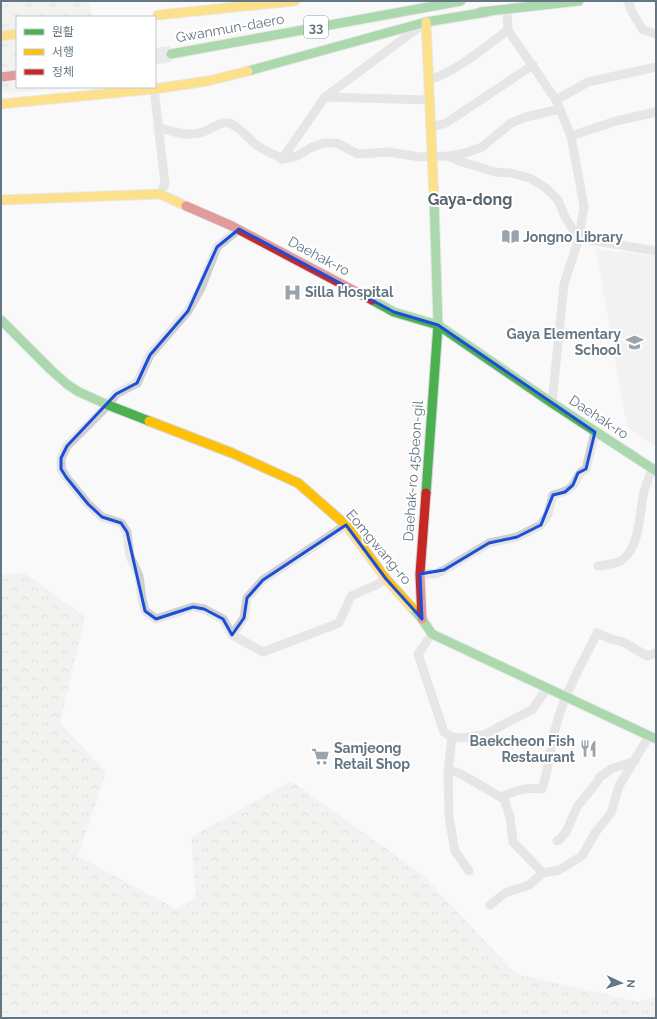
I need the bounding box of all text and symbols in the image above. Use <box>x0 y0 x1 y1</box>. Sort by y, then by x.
street label: Gwanmun-daero <box>175 11 285 45</box>
legend <box>16 16 156 88</box>
road number: 33 <box>304 16 328 38</box>
text: 원활 <box>52 25 74 39</box>
text: 서행 <box>52 45 74 59</box>
text: 정체 <box>52 65 74 79</box>
district label: Gaya-dong <box>428 190 512 209</box>
library icon: Jongno Library <box>500 227 520 247</box>
place label: Jongno Library <box>523 229 623 245</box>
street label: Daehak-ro <box>286 233 352 279</box>
hospital icon: Silla Hospital <box>282 282 302 302</box>
place label: Silla Hospital <box>305 284 394 300</box>
place label: Gaya Elementary School <box>507 326 622 358</box>
school or university icon: Gaya Elementary School <box>624 332 644 352</box>
street label: Daehak-ro <box>566 392 632 442</box>
street label: Daehak-ro 45beon-gil <box>400 400 426 542</box>
street label: Eomgwang-ro <box>343 506 415 588</box>
place label: Baekcheon Fish Restaurant <box>470 733 576 765</box>
restaurant icon: Baekcheon Fish Restaurant <box>578 739 598 759</box>
place label: Samjeong Retail Shop <box>334 740 410 772</box>
supermarket icon: Samjeong Retail Shop <box>311 746 331 766</box>
north arrow <box>601 963 641 1003</box>
text: N <box>624 979 637 988</box>

